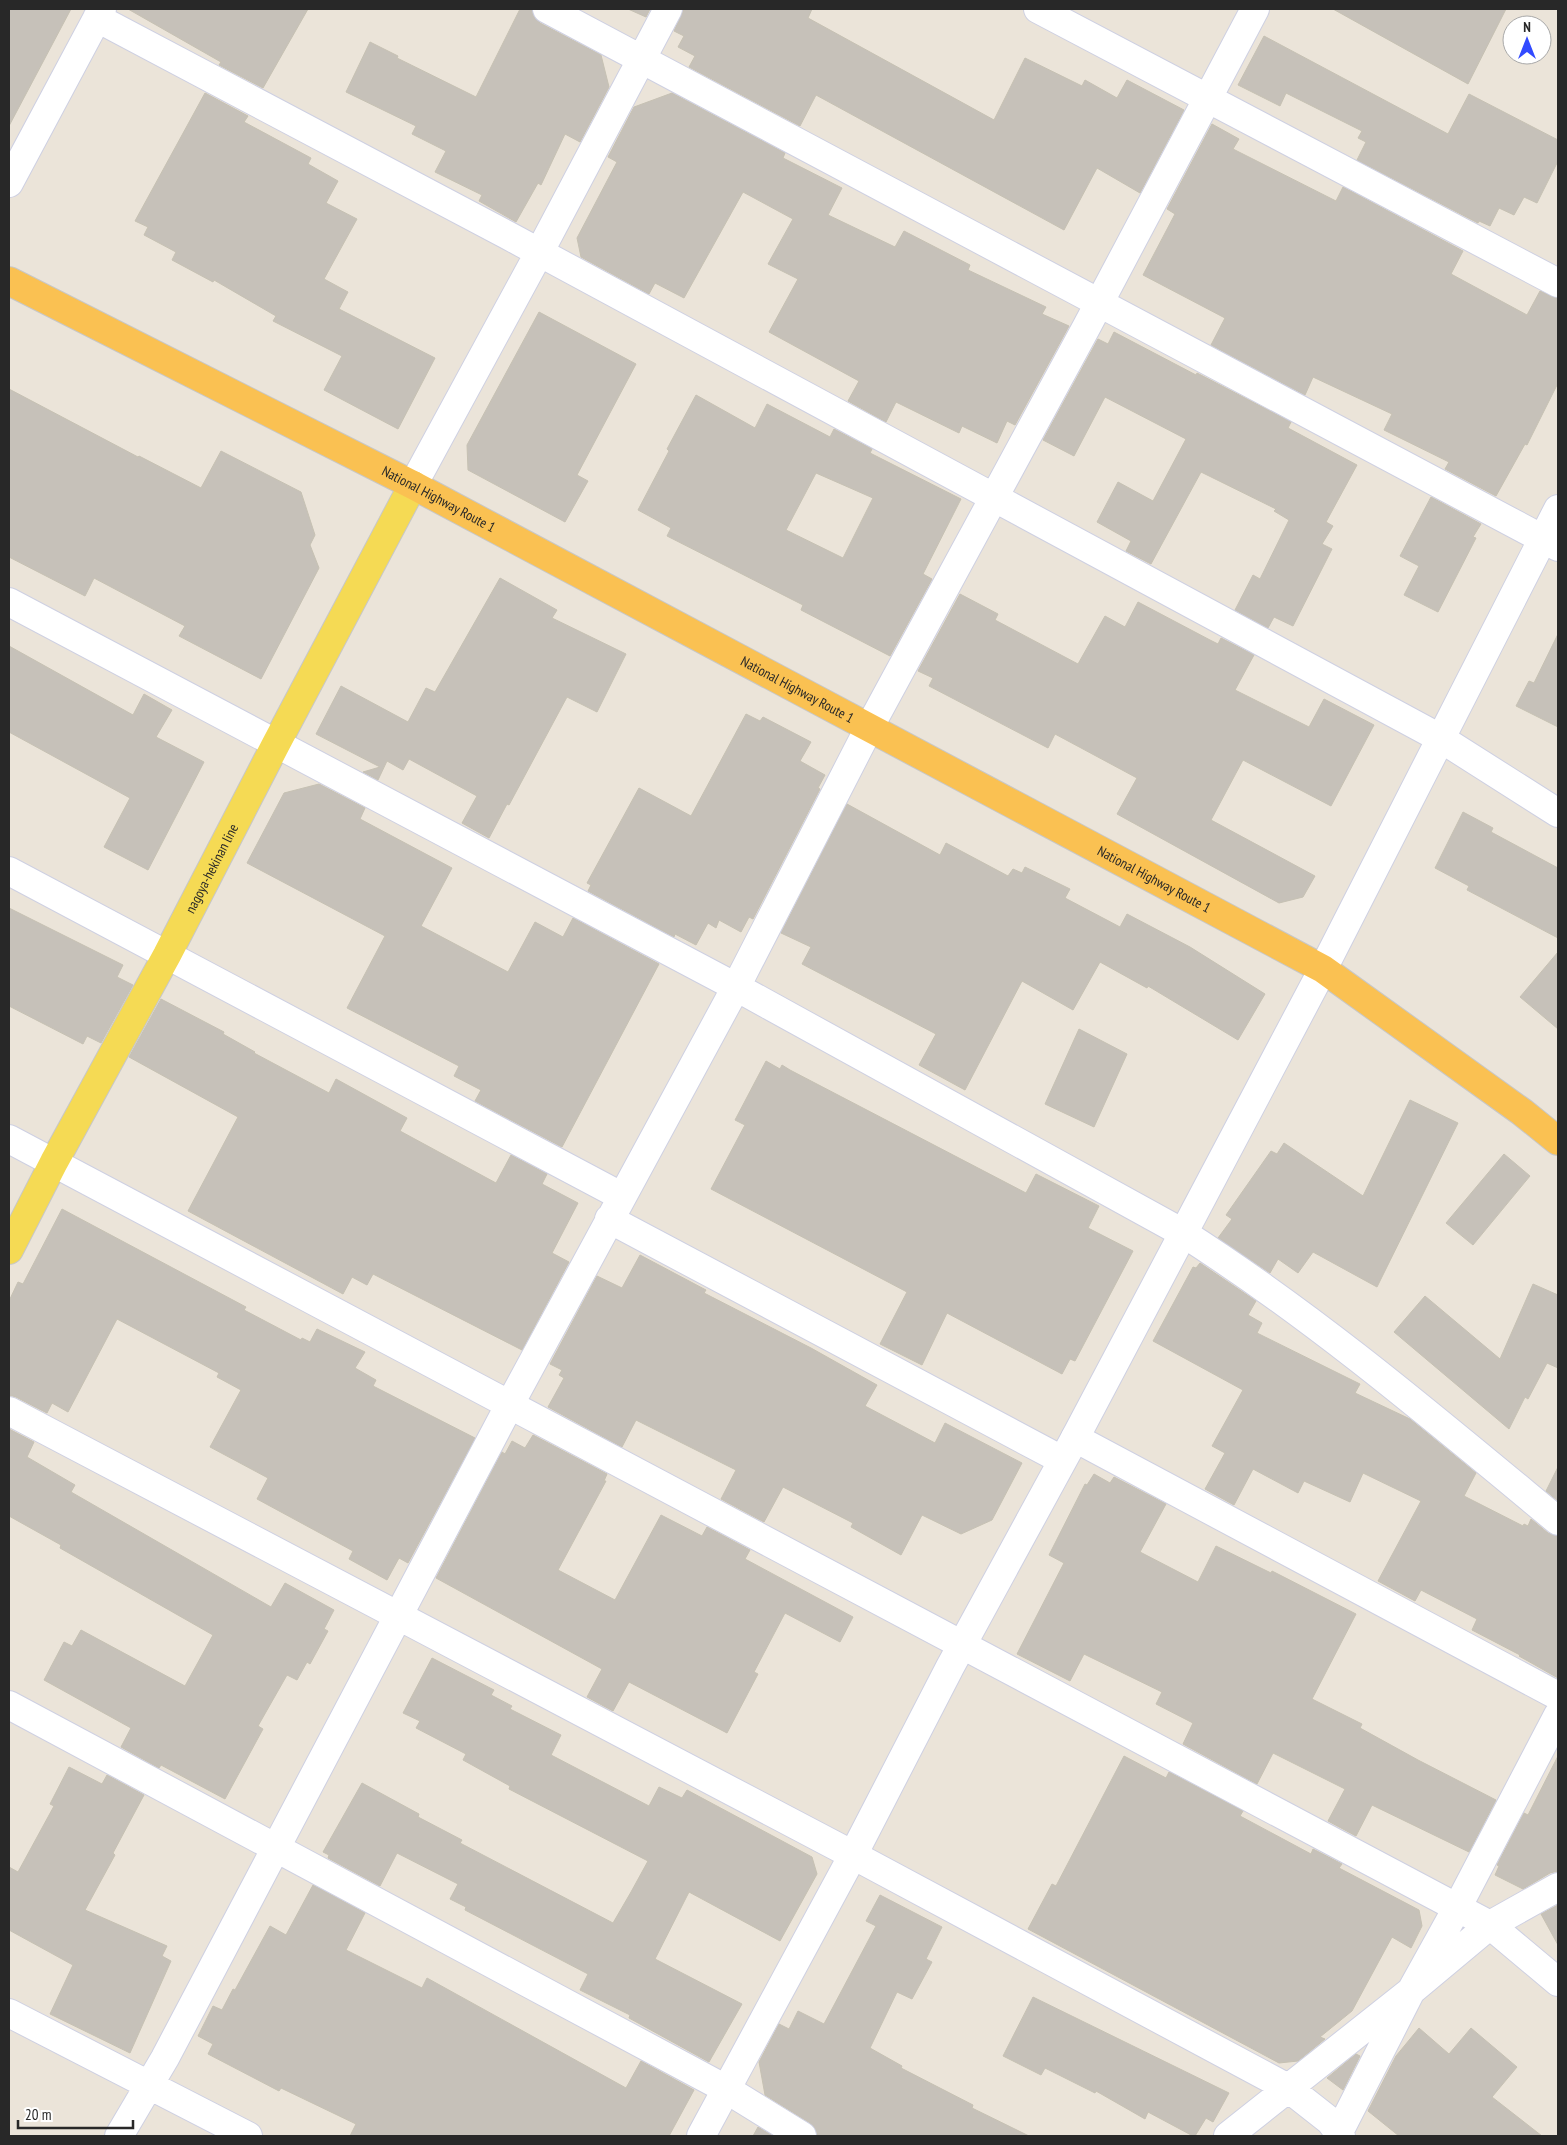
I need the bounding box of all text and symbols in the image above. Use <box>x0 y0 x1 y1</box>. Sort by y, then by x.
north arrow <box>1502 15 1552 65</box>
text: N <box>1523 18 1531 36</box>
street label: National Highway Route 1 <box>379 462 499 536</box>
street label: National Highway Route 1 <box>738 652 857 727</box>
street label: nagoya-hekinan line <box>181 821 242 916</box>
street label: National Highway Route 1 <box>1094 842 1214 917</box>
scale bar <box>18 2098 132 2130</box>
text: 20 m <box>25 2105 51 2124</box>

